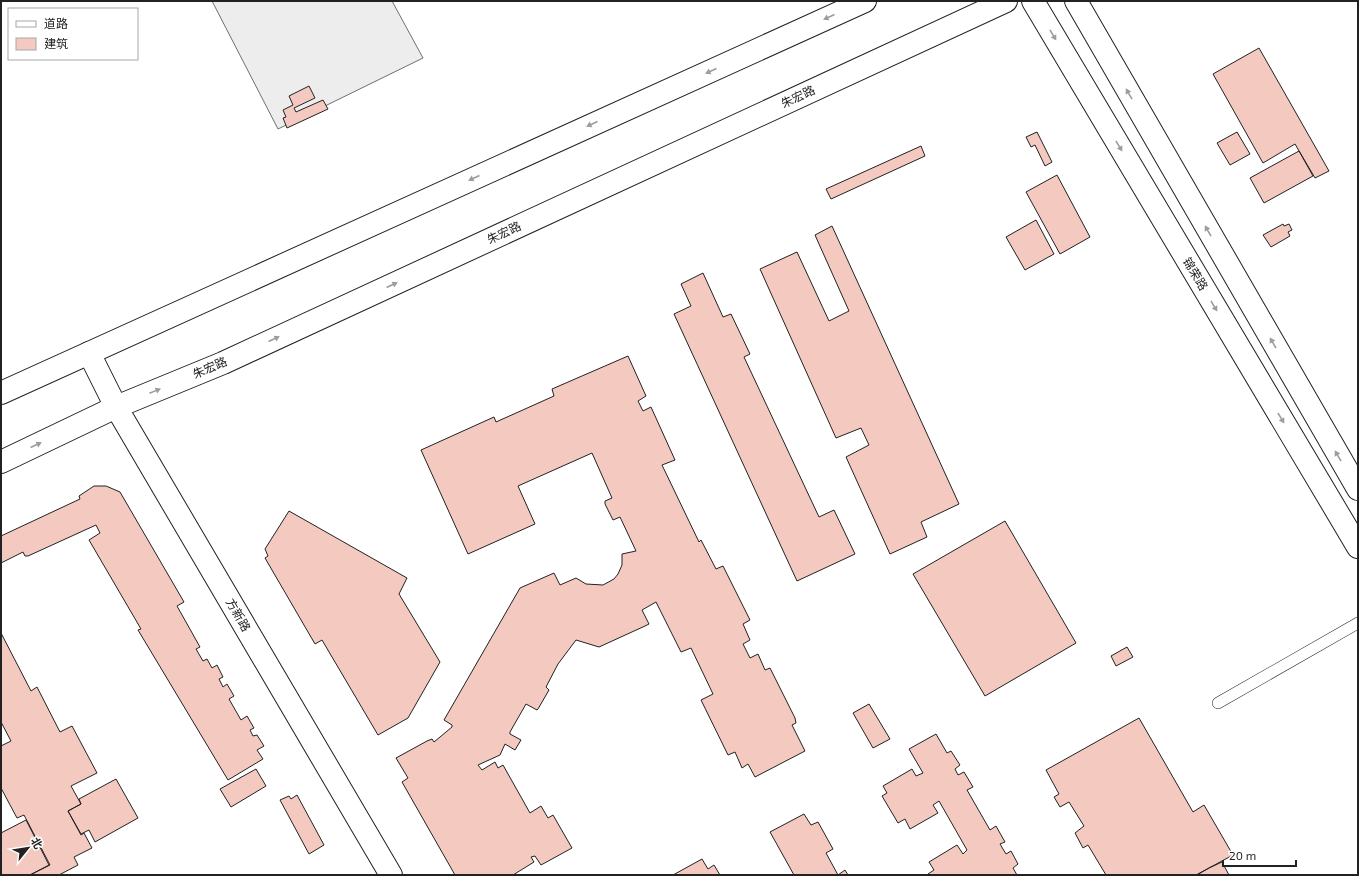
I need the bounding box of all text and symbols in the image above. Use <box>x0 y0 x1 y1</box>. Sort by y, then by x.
legend <box>8 8 138 60</box>
one-way arrow <box>824 14 835 20</box>
text: 道路 <box>44 16 68 30</box>
one-way arrow <box>1049 29 1056 40</box>
text: 建筑 <box>44 36 68 50</box>
one-way arrow <box>705 68 716 74</box>
street label: 朱宏路 <box>778 82 817 110</box>
one-way arrow <box>1126 88 1133 100</box>
one-way arrow <box>587 121 598 127</box>
one-way arrow <box>1115 141 1123 151</box>
one-way arrow <box>468 175 480 181</box>
street label: 朱宏路 <box>484 218 523 246</box>
one-way arrow <box>1205 225 1212 237</box>
street label: 锦荣路 <box>1181 254 1211 293</box>
one-way arrow <box>386 282 398 288</box>
one-way arrow <box>1211 300 1218 312</box>
one-way arrow <box>268 336 280 342</box>
one-way arrow <box>1270 337 1277 349</box>
street label: 朱宏路 <box>190 354 229 381</box>
one-way arrow <box>149 388 160 394</box>
one-way arrow <box>1277 412 1284 424</box>
one-way arrow <box>31 442 42 448</box>
one-way arrow <box>1335 450 1342 462</box>
street label: 方新路 <box>224 595 254 634</box>
north arrow <box>8 828 48 868</box>
text: 北 <box>29 835 45 851</box>
scale bar <box>1223 842 1296 868</box>
text: 20 m <box>1229 848 1256 862</box>

